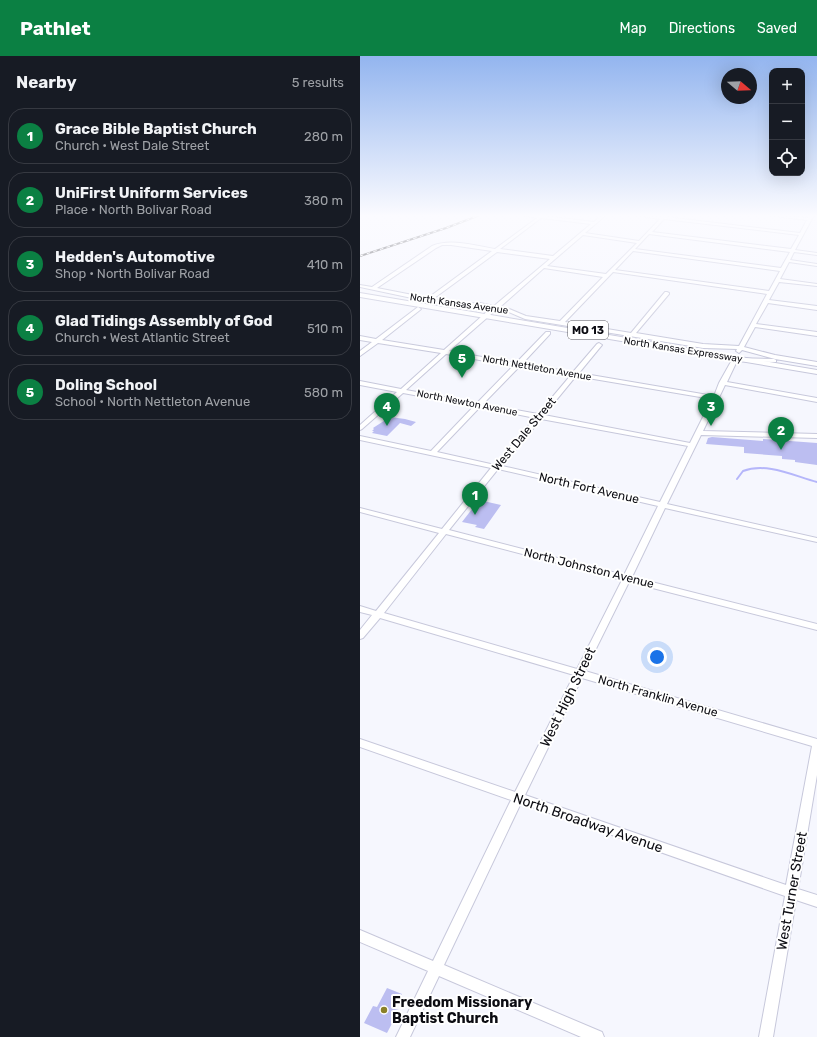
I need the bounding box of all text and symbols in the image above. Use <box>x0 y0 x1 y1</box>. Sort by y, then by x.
text: Pathlet <box>20 17 91 40</box>
text: Map <box>620 20 647 37</box>
text: Directions <box>669 20 735 37</box>
text: Saved <box>757 20 797 37</box>
north arrow <box>721 68 757 104</box>
map controls <box>769 68 805 176</box>
button: + <box>769 68 805 104</box>
text: Nearby <box>16 72 77 92</box>
text: 5 results <box>292 75 344 90</box>
button: − <box>769 104 805 140</box>
text: Grace Bible Baptist Church <box>55 120 257 138</box>
text: 1 <box>27 129 33 144</box>
text: 280 m <box>304 129 343 144</box>
text: Church · West Dale Street <box>55 138 209 153</box>
button: locate <box>769 140 805 176</box>
text: UniFirst Uniform Services <box>55 184 248 202</box>
text: 2 <box>26 193 34 208</box>
text: 380 m <box>304 193 343 208</box>
text: Place · North Bolivar Road <box>55 202 212 217</box>
text: Hedden's Automotive <box>55 248 215 266</box>
text: 3 <box>26 257 34 272</box>
text: 410 m <box>307 257 343 272</box>
text: Shop · North Bolivar Road <box>55 266 210 281</box>
street label: North Kansas Avenue <box>409 291 509 317</box>
text: Glad Tidings Assembly of God <box>55 312 272 330</box>
text: 4 <box>26 321 34 336</box>
text: 510 m <box>307 321 343 336</box>
road number: MO 13 <box>568 321 608 339</box>
text: Church · West Atlantic Street <box>55 330 229 345</box>
street label: North Kansas Expressway <box>623 335 744 365</box>
pin: 5 <box>449 345 475 378</box>
street label: North Nettleton Avenue <box>482 353 593 384</box>
text: Doling School <box>55 376 157 394</box>
text: 5 <box>26 385 34 400</box>
text: 580 m <box>304 385 343 400</box>
street label: North Newton Avenue <box>416 387 519 419</box>
pin: 4 <box>374 393 400 426</box>
pin: 3 <box>698 393 724 426</box>
text: School · North Nettleton Avenue <box>55 394 250 409</box>
street label: West Dale Street <box>489 394 559 474</box>
pin: 2 <box>768 417 794 450</box>
street label: North Fort Avenue <box>538 470 641 506</box>
pin: 1 <box>462 482 488 515</box>
street label: North Johnston Avenue <box>523 545 656 591</box>
street label: West High Street <box>536 644 600 750</box>
your location <box>647 647 667 667</box>
street label: North Franklin Avenue <box>597 672 720 720</box>
street label: North Broadway Avenue <box>511 789 665 857</box>
street label: West Turner Street <box>773 830 811 952</box>
place label: Freedom Missionary Baptist Church <box>392 994 533 1027</box>
marker: Freedom Missionary Baptist Church <box>379 1005 389 1015</box>

